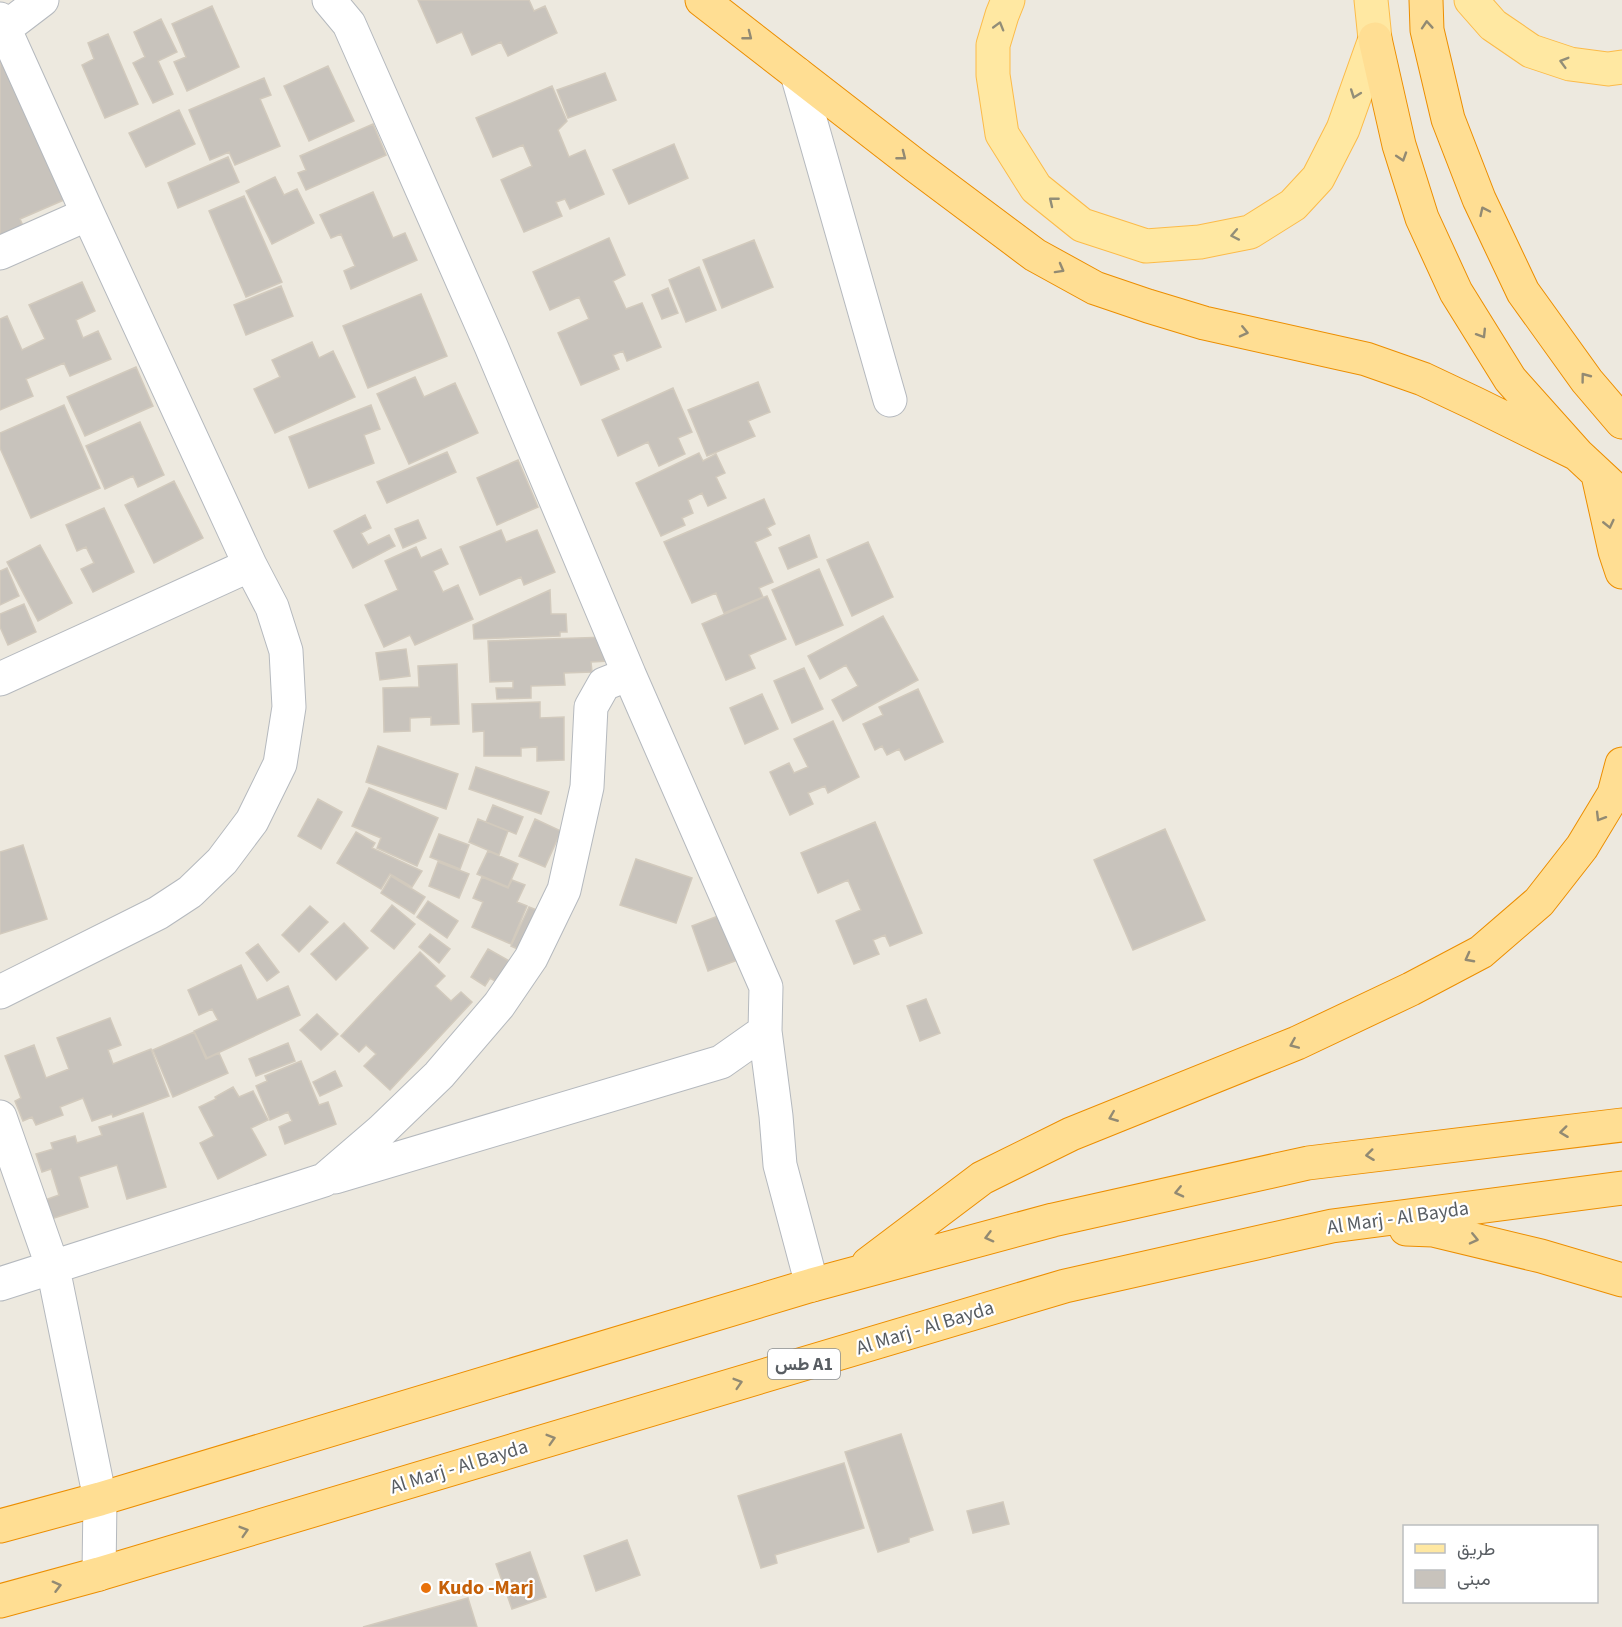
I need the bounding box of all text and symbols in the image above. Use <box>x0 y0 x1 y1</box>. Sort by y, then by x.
one-way arrow <box>992 21 1004 31</box>
one-way arrow <box>1421 21 1434 30</box>
one-way arrow <box>741 29 752 40</box>
one-way arrow <box>1559 57 1570 69</box>
one-way arrow <box>1350 88 1363 99</box>
one-way arrow <box>895 148 906 159</box>
one-way arrow <box>1395 151 1408 162</box>
one-way arrow <box>1049 198 1060 209</box>
one-way arrow <box>1480 207 1492 218</box>
one-way arrow <box>1230 228 1240 241</box>
one-way arrow <box>1054 262 1065 273</box>
one-way arrow <box>1239 325 1249 338</box>
one-way arrow <box>1475 328 1487 338</box>
one-way arrow <box>1581 373 1592 384</box>
one-way arrow <box>1602 518 1615 528</box>
one-way arrow <box>1596 811 1607 821</box>
one-way arrow <box>1465 951 1475 962</box>
one-way arrow <box>1289 1037 1300 1049</box>
one-way arrow <box>1108 1110 1119 1122</box>
one-way arrow <box>1559 1125 1568 1138</box>
one-way arrow <box>1366 1149 1375 1161</box>
one-way arrow <box>1174 1184 1184 1197</box>
street label: Al Marj - Al Bayda <box>1325 1194 1471 1242</box>
one-way arrow <box>985 1230 995 1242</box>
one-way arrow <box>1468 1232 1478 1245</box>
street label: Al Marj - Al Bayda <box>853 1294 997 1362</box>
road number: طس A1 <box>768 1349 840 1379</box>
one-way arrow <box>732 1378 743 1390</box>
street label: Al Marj - Al Bayda <box>387 1433 531 1501</box>
one-way arrow <box>545 1434 556 1446</box>
legend <box>1403 1525 1598 1603</box>
one-way arrow <box>238 1526 249 1538</box>
text: طريق <box>1457 1537 1495 1562</box>
text: مبنى <box>1457 1567 1491 1592</box>
place label: Kudo -Marj <box>438 1574 534 1602</box>
one-way arrow <box>51 1580 61 1593</box>
marker: Kudo -Marj <box>419 1581 433 1595</box>

